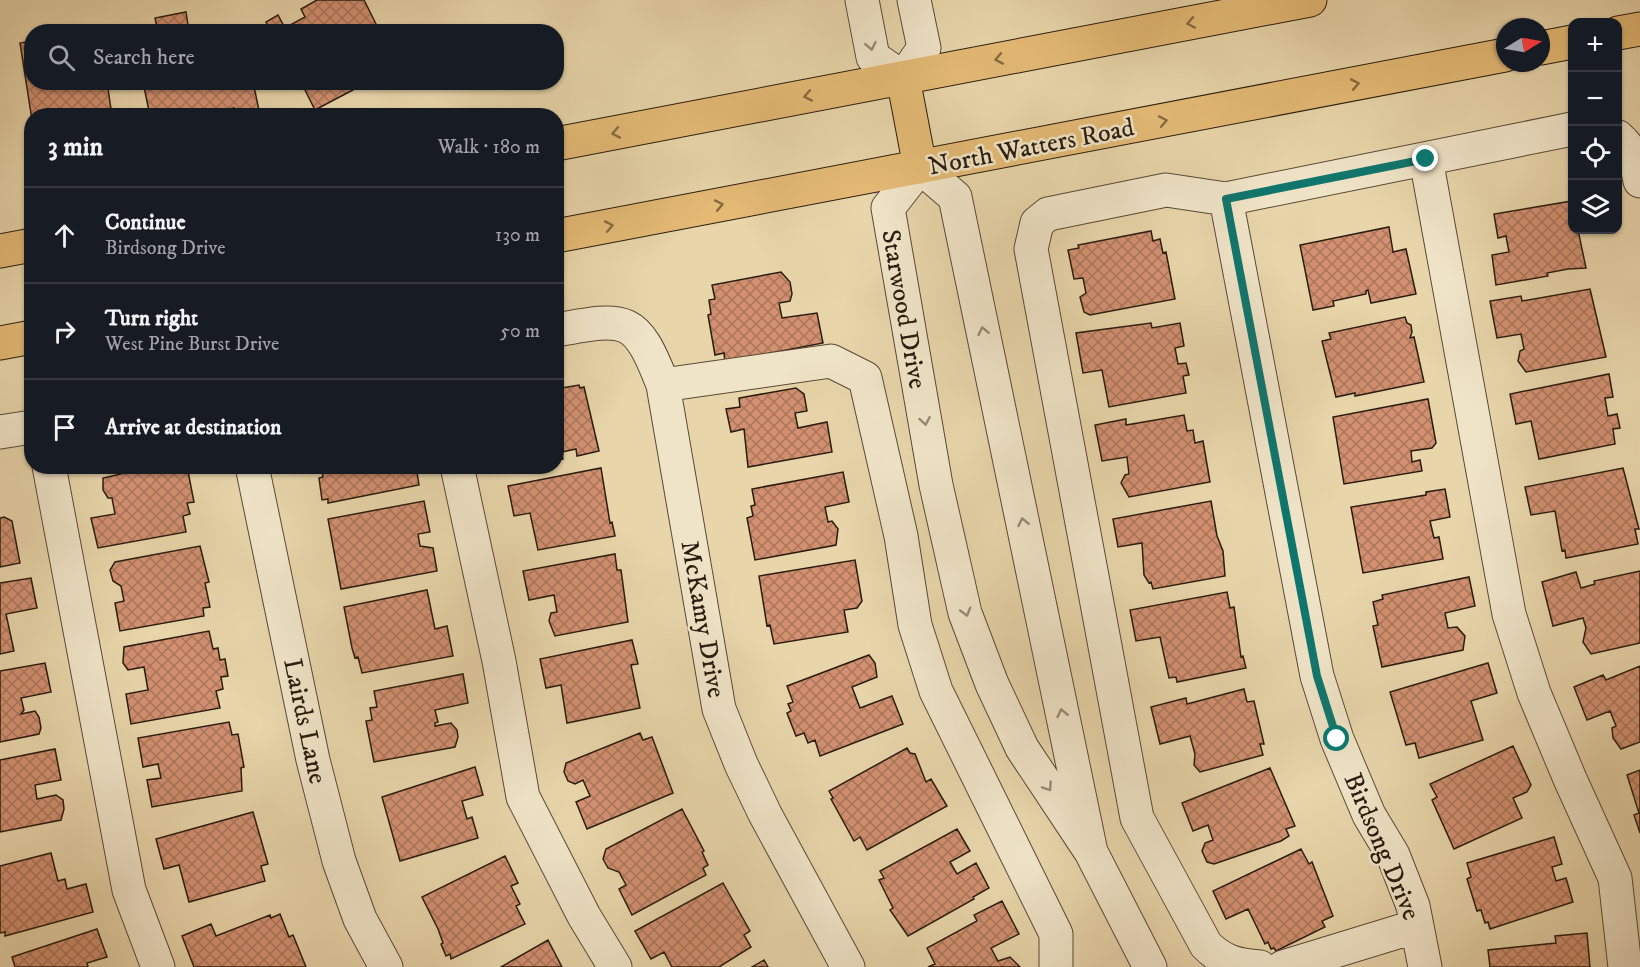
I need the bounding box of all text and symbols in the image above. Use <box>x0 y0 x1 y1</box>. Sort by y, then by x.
one-way arrow <box>1186 16 1196 29</box>
north arrow <box>1496 18 1550 72</box>
map controls <box>1568 18 1622 234</box>
button: + <box>1568 18 1622 72</box>
search box <box>24 24 564 90</box>
icon: search <box>45 41 78 74</box>
one-way arrow <box>864 41 877 51</box>
text: Search here <box>93 44 195 71</box>
one-way arrow <box>995 52 1005 65</box>
button: − <box>1568 72 1622 126</box>
one-way arrow <box>1350 78 1360 91</box>
one-way arrow <box>803 89 813 102</box>
street label: North Watters Road <box>926 111 1137 184</box>
one-way arrow <box>1158 115 1168 128</box>
one-way arrow <box>612 126 622 139</box>
button: locate <box>1568 126 1622 180</box>
text: 3 min <box>48 131 103 164</box>
text: Walk · 180 m <box>438 135 540 160</box>
route end <box>1412 145 1438 171</box>
button: layers <box>1568 180 1622 234</box>
one-way arrow <box>714 199 724 212</box>
text: Continue <box>105 209 186 236</box>
icon: ahead <box>48 219 81 252</box>
one-way arrow <box>604 220 614 233</box>
text: 130 m <box>495 223 540 248</box>
street label: Starwood Drive <box>873 227 934 392</box>
text: Birdsong Drive <box>105 236 225 261</box>
text: Turn right <box>105 305 198 332</box>
icon: right <box>48 315 81 348</box>
text: 50 m <box>500 319 540 344</box>
one-way arrow <box>977 326 990 336</box>
text: West Pine Burst Drive <box>105 332 279 357</box>
icon: arrive <box>48 411 81 444</box>
text: Arrive at destination <box>105 414 282 441</box>
one-way arrow <box>918 416 930 426</box>
one-way arrow <box>1017 517 1030 527</box>
street label: McKamy Drive <box>672 538 733 700</box>
one-way arrow <box>958 606 971 616</box>
street label: Lairds Lane <box>275 656 334 787</box>
one-way arrow <box>1056 708 1069 718</box>
route start <box>1323 725 1349 751</box>
street label: Birdsong Drive <box>1336 768 1427 925</box>
one-way arrow <box>1041 780 1052 791</box>

